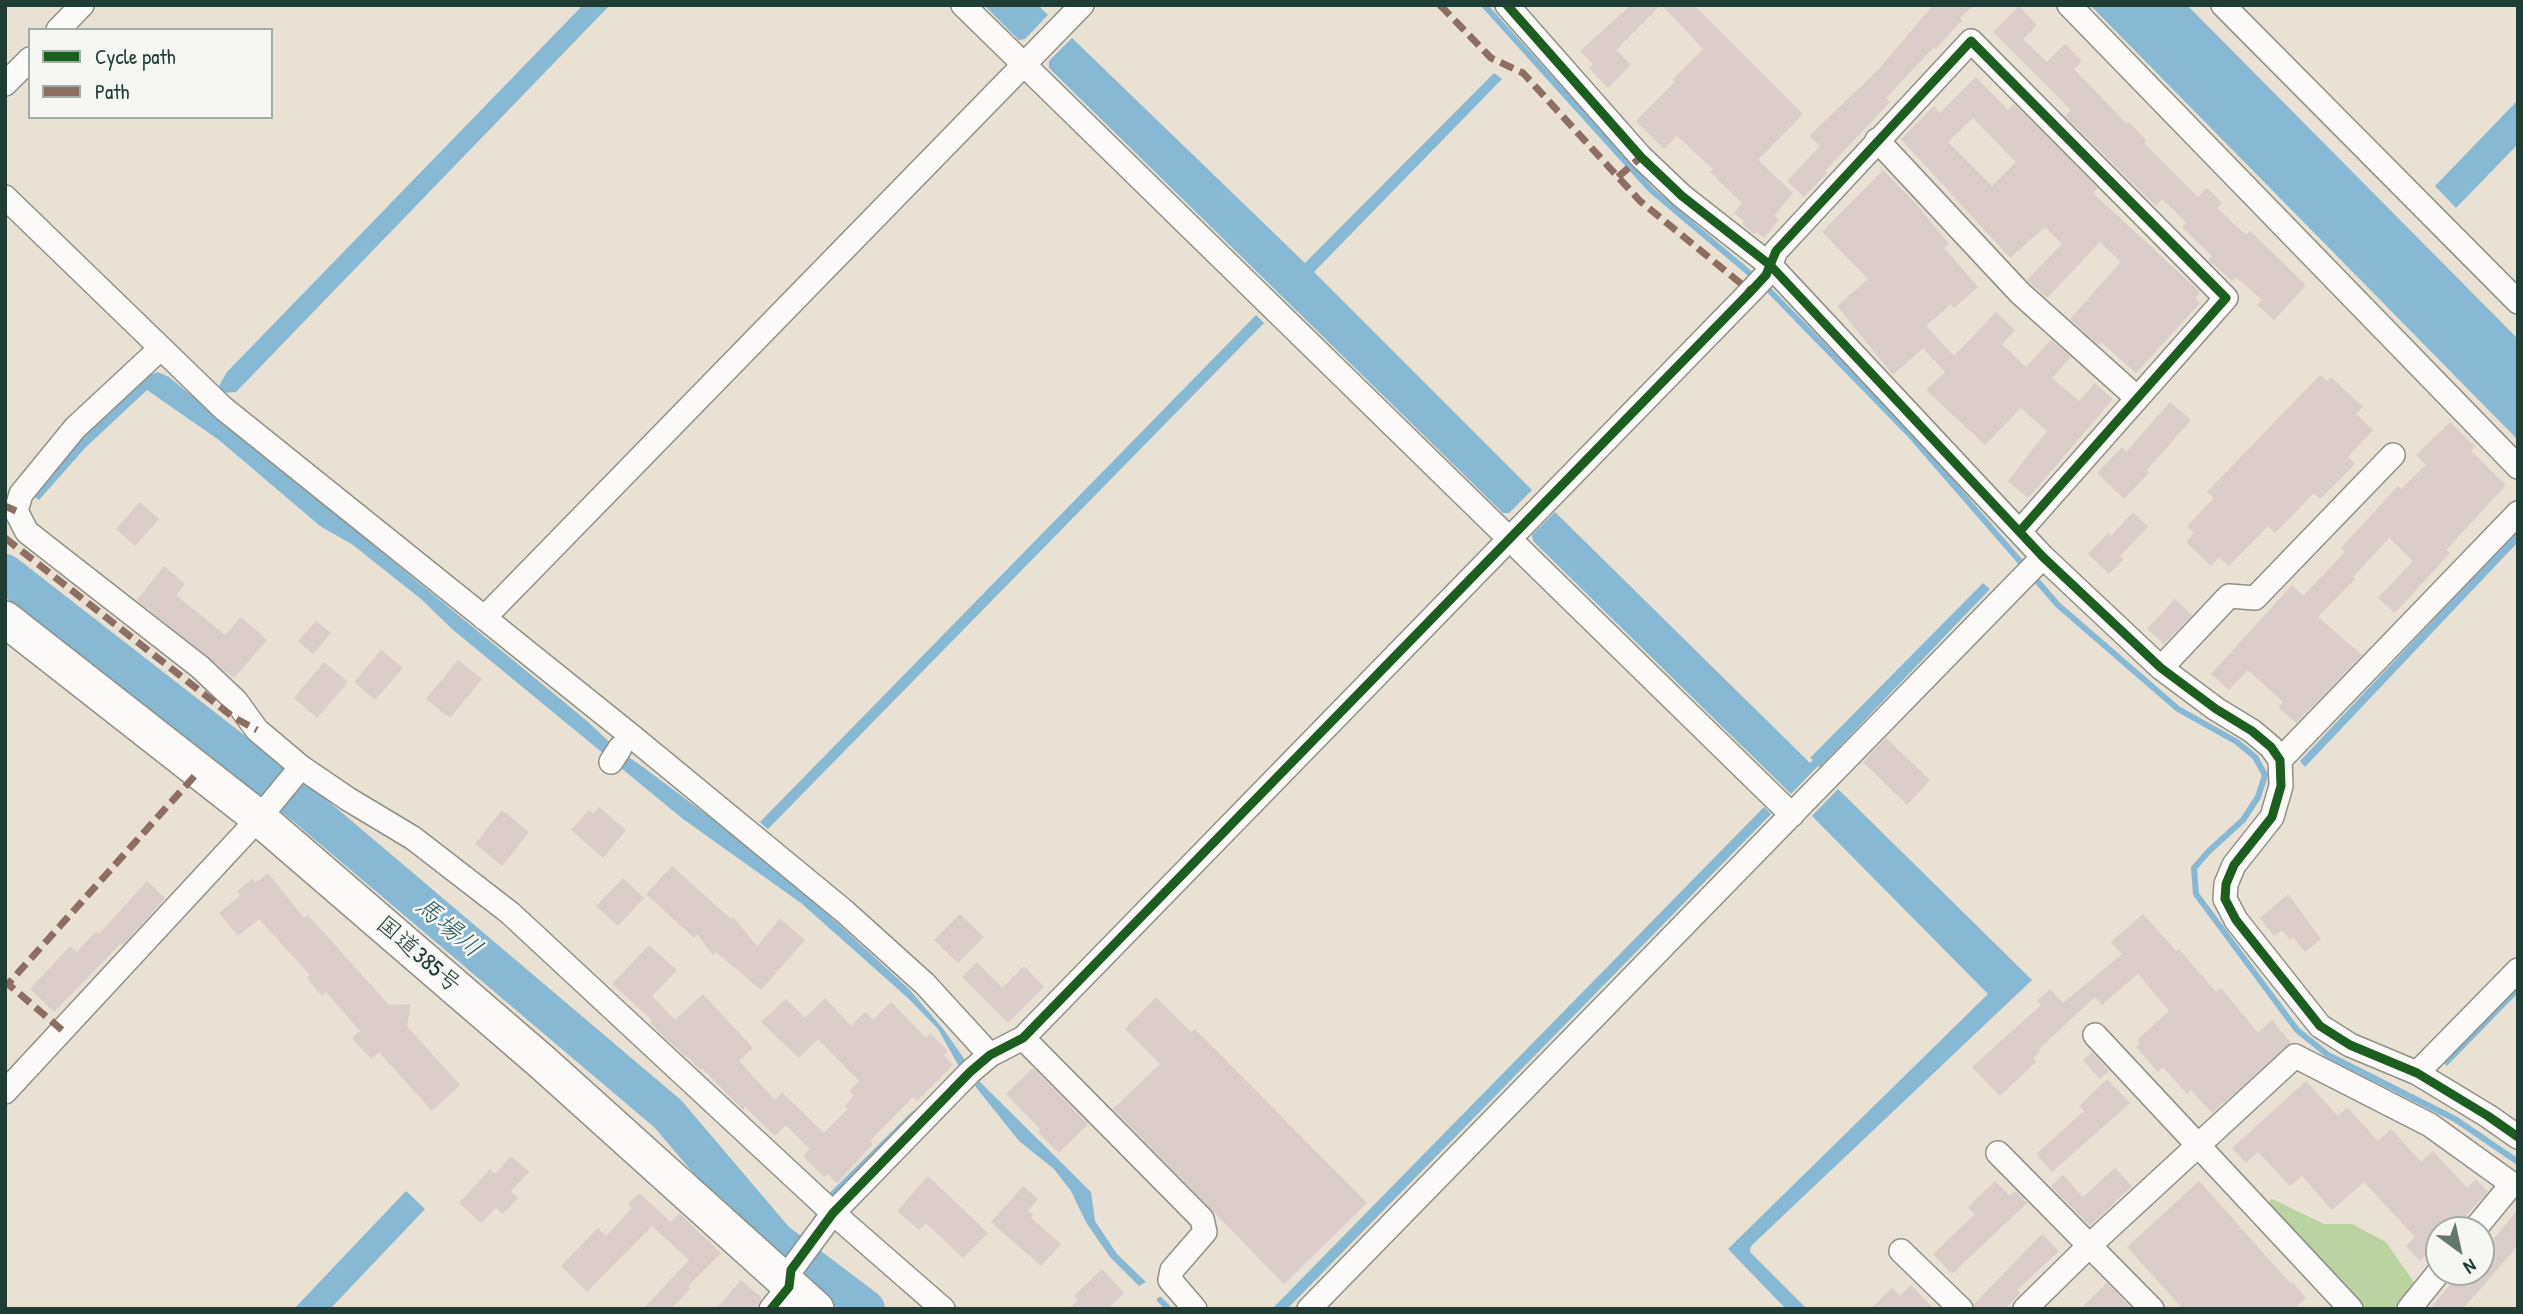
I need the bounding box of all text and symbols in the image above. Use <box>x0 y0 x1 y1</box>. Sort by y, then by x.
legend <box>28 28 273 119</box>
text: Cycle path <box>95 42 176 71</box>
text: Path <box>95 77 129 106</box>
water label: 馬場川 <box>408 891 488 965</box>
street label: 国道385号 <box>370 910 466 1000</box>
north arrow <box>2425 1216 2495 1286</box>
text: N <box>2459 1253 2482 1281</box>

